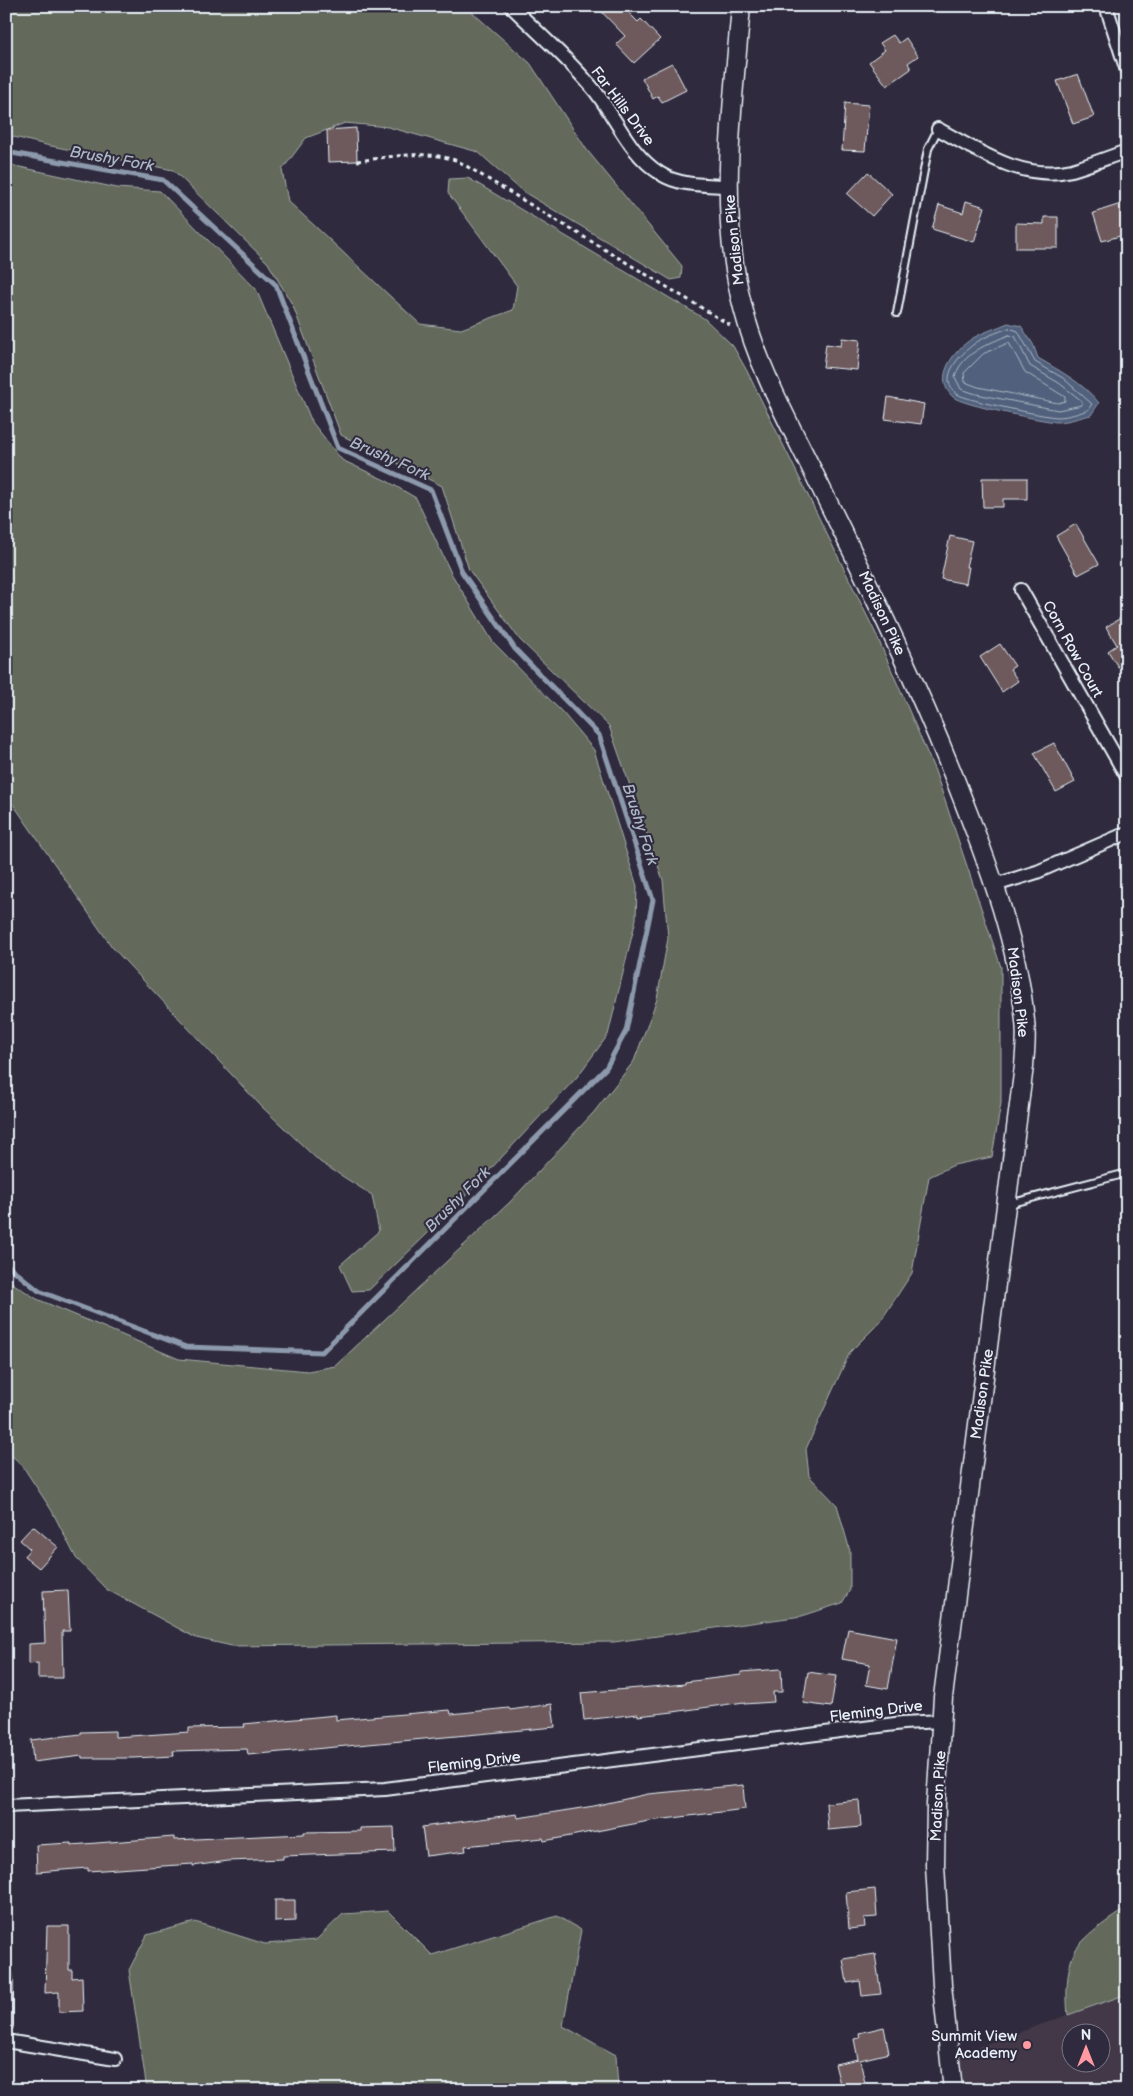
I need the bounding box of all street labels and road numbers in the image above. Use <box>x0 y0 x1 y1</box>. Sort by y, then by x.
street label: Far Hills Drive <box>587 63 659 150</box>
street label: Madison Pike <box>720 194 749 286</box>
street label: Madison Pike <box>854 568 909 659</box>
street label: Corn Row Court <box>1038 597 1107 701</box>
street label: Madison Pike <box>1003 946 1032 1038</box>
street label: Madison Pike <box>967 1348 998 1440</box>
street label: Fleming Drive <box>829 1696 924 1727</box>
street label: Fleming Drive <box>427 1747 522 1778</box>
street label: Madison Pike <box>927 1750 950 1842</box>

